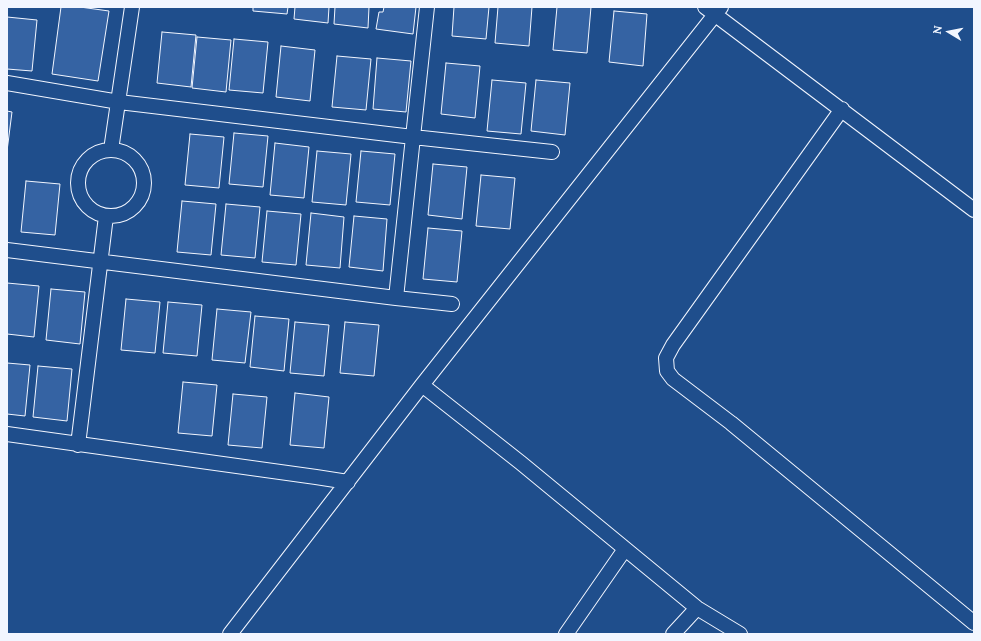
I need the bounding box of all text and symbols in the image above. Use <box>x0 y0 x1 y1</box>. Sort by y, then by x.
north arrow <box>929 12 969 52</box>
text: N <box>930 25 945 35</box>

